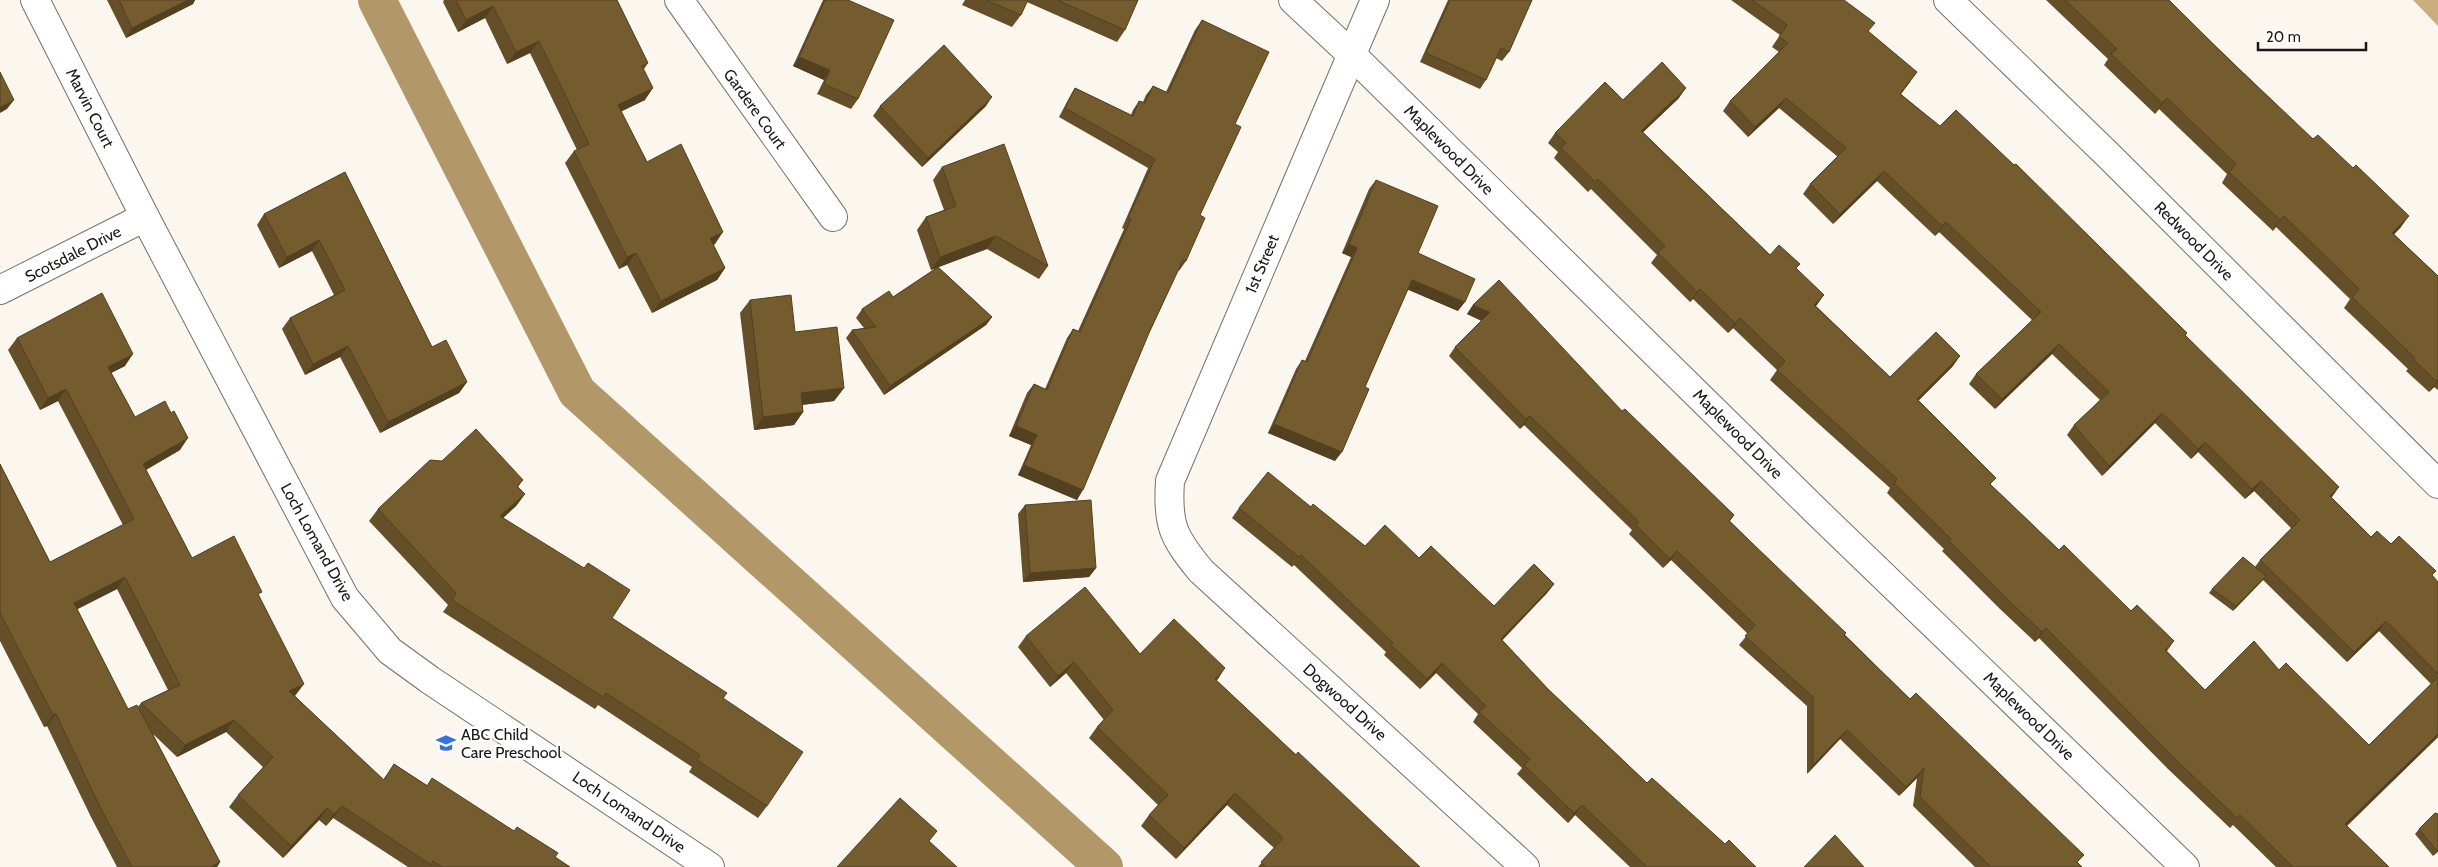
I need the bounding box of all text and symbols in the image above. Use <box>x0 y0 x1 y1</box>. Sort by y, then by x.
scale bar <box>2258 20 2366 52</box>
text: 20 m <box>2266 28 2301 46</box>
street label: Marvin Court <box>62 65 118 151</box>
street label: Gardere Court <box>720 65 791 153</box>
street label: Maplewood Drive <box>1400 101 1498 199</box>
street label: Redwood Drive <box>2151 198 2237 284</box>
street label: Scotsdale Drive <box>22 222 124 286</box>
street label: 1st Street <box>1241 231 1283 296</box>
street label: Maplewood Drive <box>1689 385 1787 483</box>
street label: Loch Lomand Drive <box>277 480 357 604</box>
street label: Dogwood Drive <box>1299 660 1391 744</box>
street label: Maplewood Drive <box>1980 668 2078 764</box>
place label: ABC Child Care Preschool <box>461 725 561 762</box>
school or university icon: ABC Child Care Preschool <box>435 732 457 754</box>
street label: Loch Lomand Drive <box>569 767 689 857</box>

